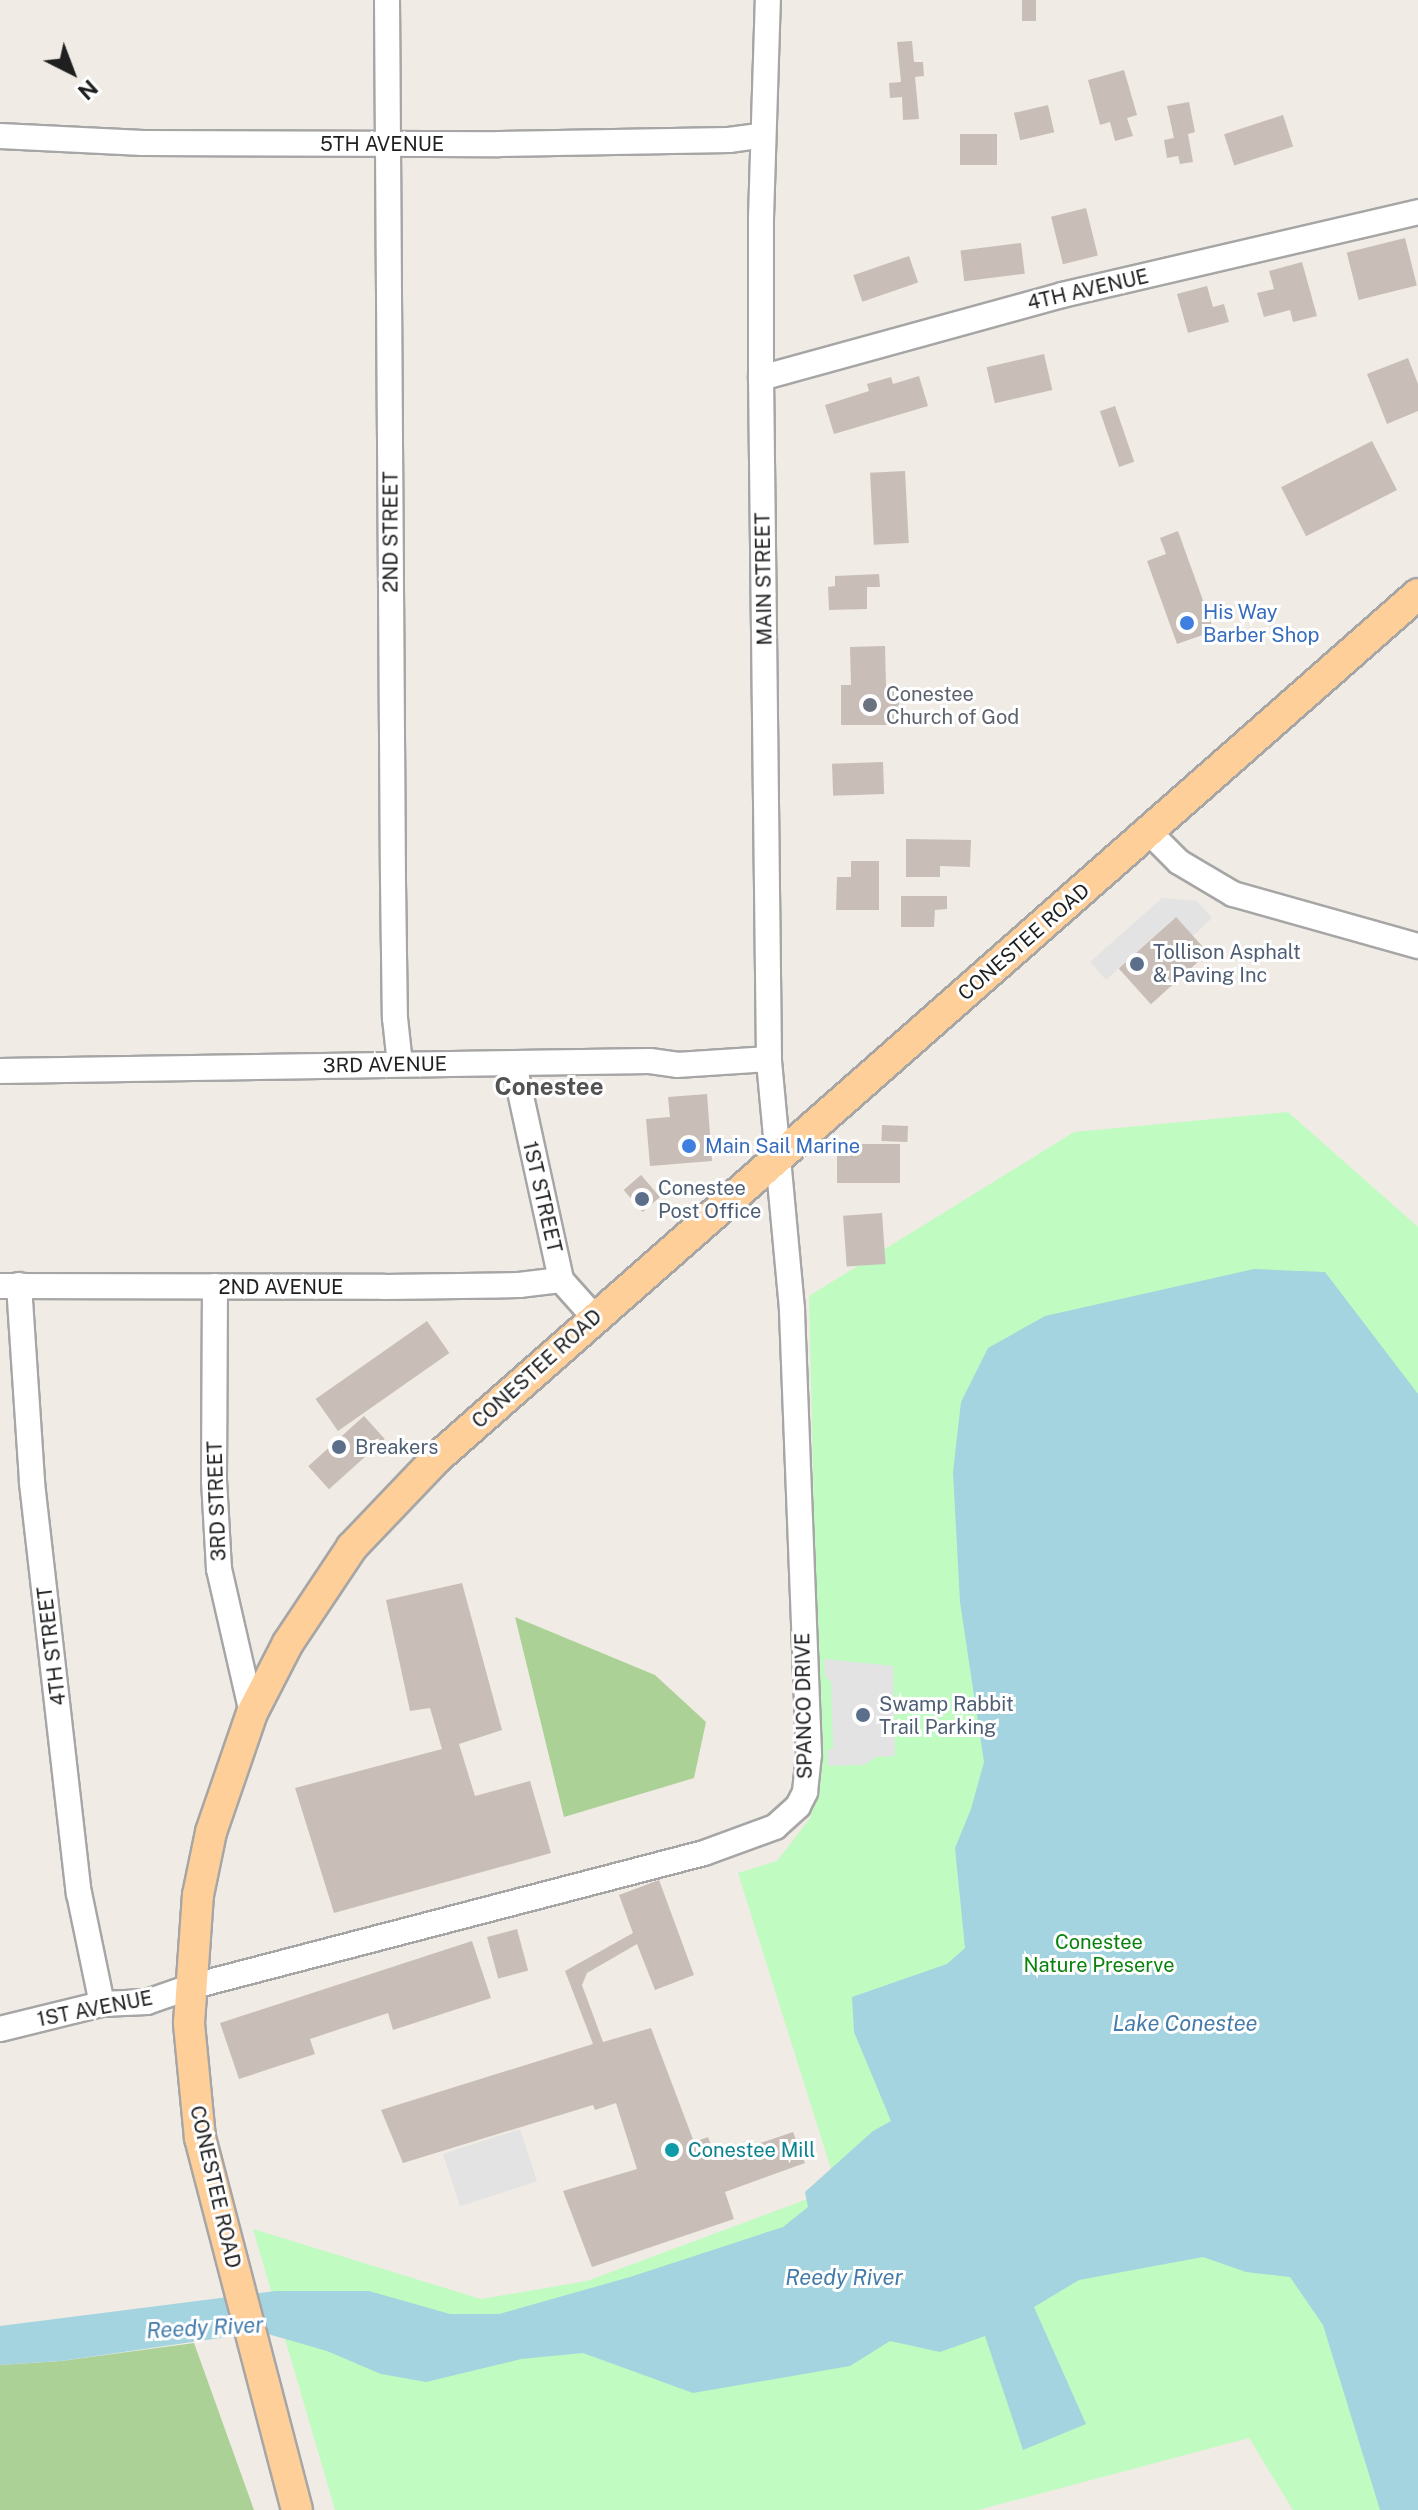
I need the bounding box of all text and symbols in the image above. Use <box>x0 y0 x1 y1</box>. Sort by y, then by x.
north arrow <box>32 32 112 112</box>
text: N <box>73 74 103 105</box>
street label: 5TH AVENUE <box>320 132 444 156</box>
street label: 4TH AVENUE <box>1025 264 1151 316</box>
street label: 2ND STREET <box>379 471 403 593</box>
street label: MAIN STREET <box>751 512 777 646</box>
place label: His Way Barber Shop <box>1203 600 1319 647</box>
marker: His Way Barber Shop <box>1178 614 1196 632</box>
place label: Conestee Church of God <box>886 682 1019 729</box>
marker: Conestee Church of God <box>861 696 879 714</box>
street label: CONESTEE ROAD <box>953 878 1095 1006</box>
place label: Tollison Asphalt & Paving Inc <box>1153 940 1301 987</box>
marker: Tollison Asphalt & Paving Inc <box>1128 955 1146 973</box>
street label: 3RD AVENUE <box>323 1052 447 1078</box>
district label: Conestee <box>495 1073 603 1101</box>
place label: Main Sail Marine <box>705 1134 860 1158</box>
marker: Main Sail Marine <box>680 1137 698 1155</box>
street label: 1ST STREET <box>518 1139 566 1255</box>
place label: Conestee Post Office <box>658 1176 761 1223</box>
marker: Conestee Post Office <box>633 1190 651 1208</box>
street label: 2ND AVENUE <box>218 1275 344 1299</box>
street label: CONESTEE ROAD <box>467 1304 607 1434</box>
place label: Breakers <box>355 1435 438 1459</box>
marker: Breakers <box>330 1438 348 1456</box>
street label: 3RD STREET <box>203 1440 231 1562</box>
street label: 4TH STREET <box>33 1585 71 1707</box>
street label: SPANCO DRIVE <box>791 1633 817 1779</box>
place label: Swamp Rabbit Trail Parking <box>879 1692 1014 1739</box>
marker: Swamp Rabbit Trail Parking <box>854 1706 872 1724</box>
park label: Conestee Nature Preserve <box>1023 1931 1175 1978</box>
street label: 1ST AVENUE <box>35 1986 155 2032</box>
water label: Lake Conestee <box>1112 2011 1258 2037</box>
street label: CONESTEE ROAD <box>185 2103 245 2271</box>
place label: Conestee Mill <box>688 2138 815 2162</box>
marker: Conestee Mill <box>663 2141 681 2159</box>
water label: Reedy River <box>785 2265 903 2291</box>
water label: Reedy River <box>146 2312 264 2344</box>

